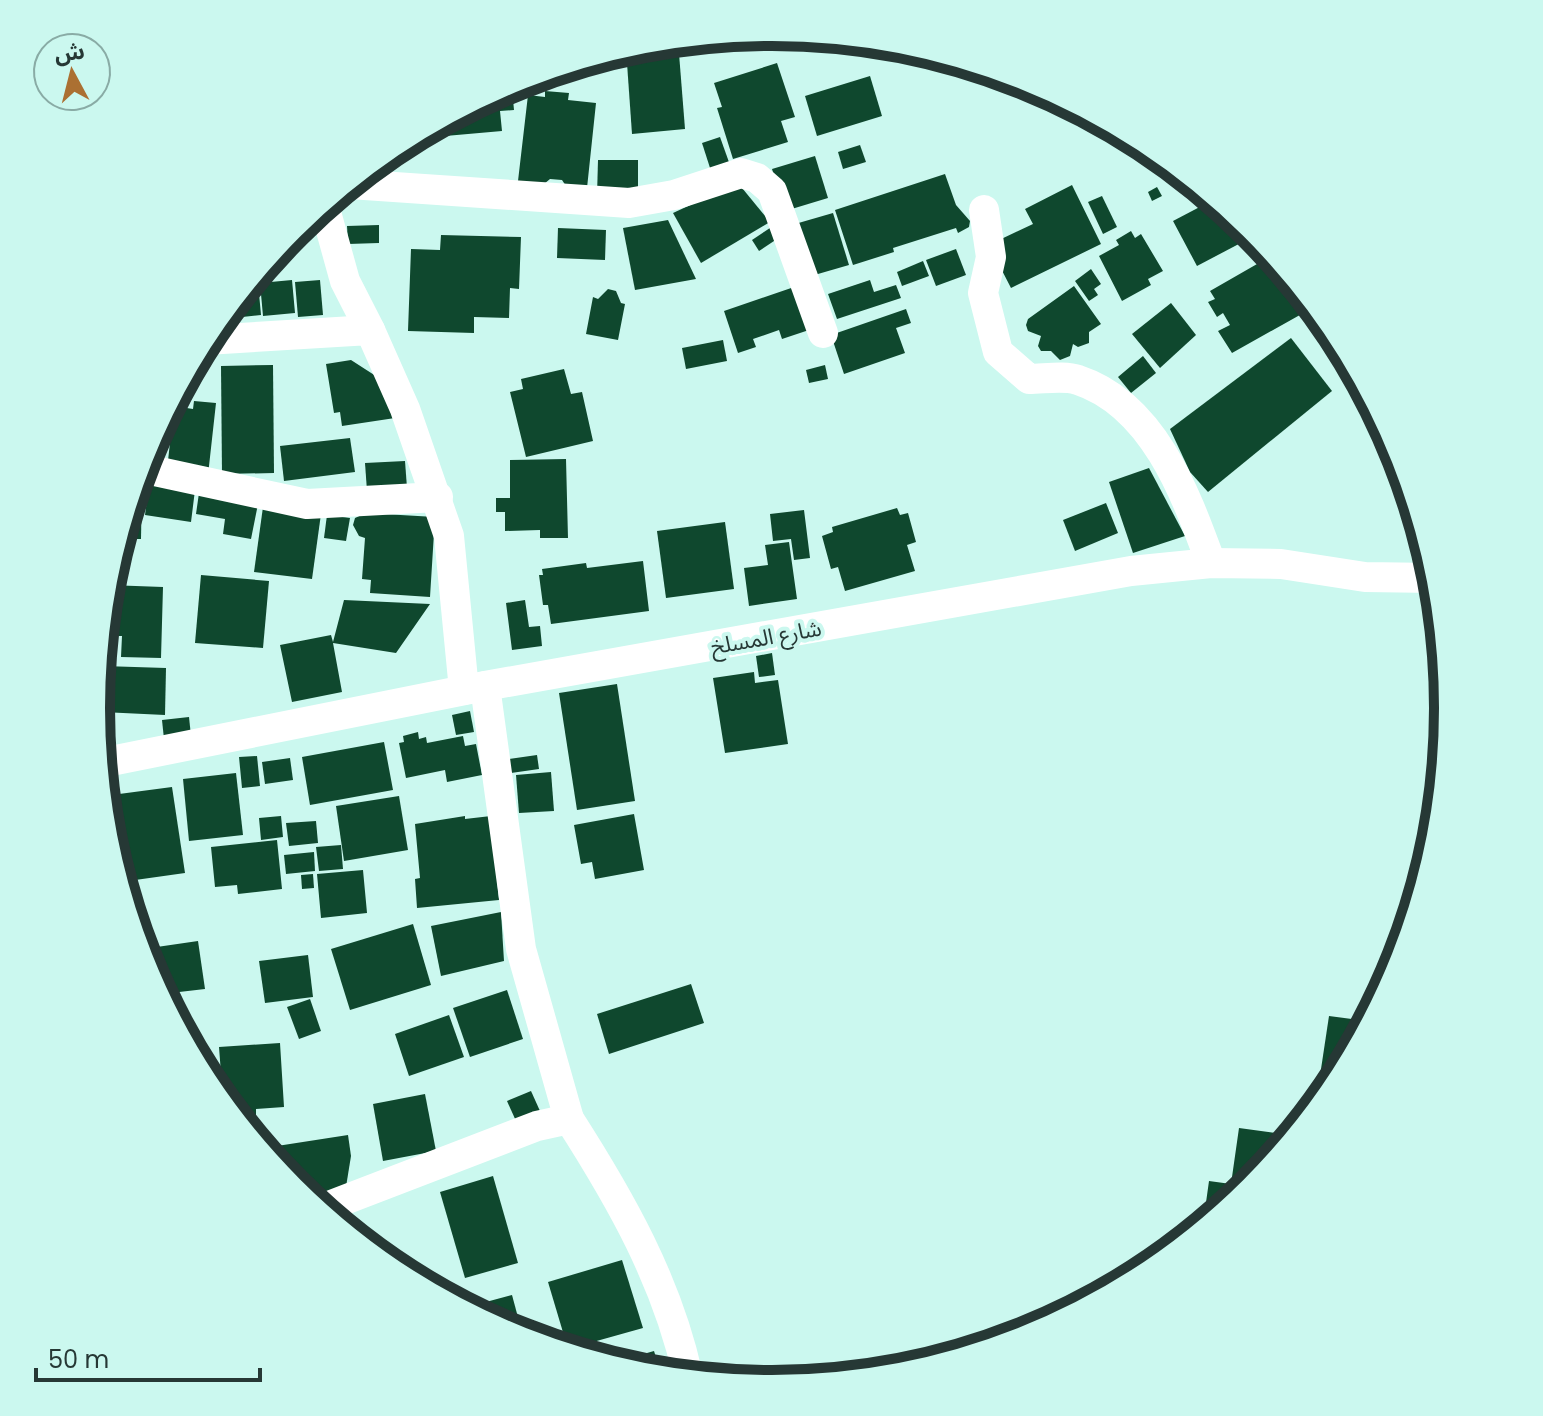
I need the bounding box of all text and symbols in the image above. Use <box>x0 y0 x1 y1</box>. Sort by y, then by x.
north arrow <box>32 32 112 112</box>
text: ش <box>53 35 86 70</box>
street label: شارع المسلخ <box>708 613 824 663</box>
scale bar <box>36 1332 260 1382</box>
text: 50 m <box>48 1343 109 1376</box>

